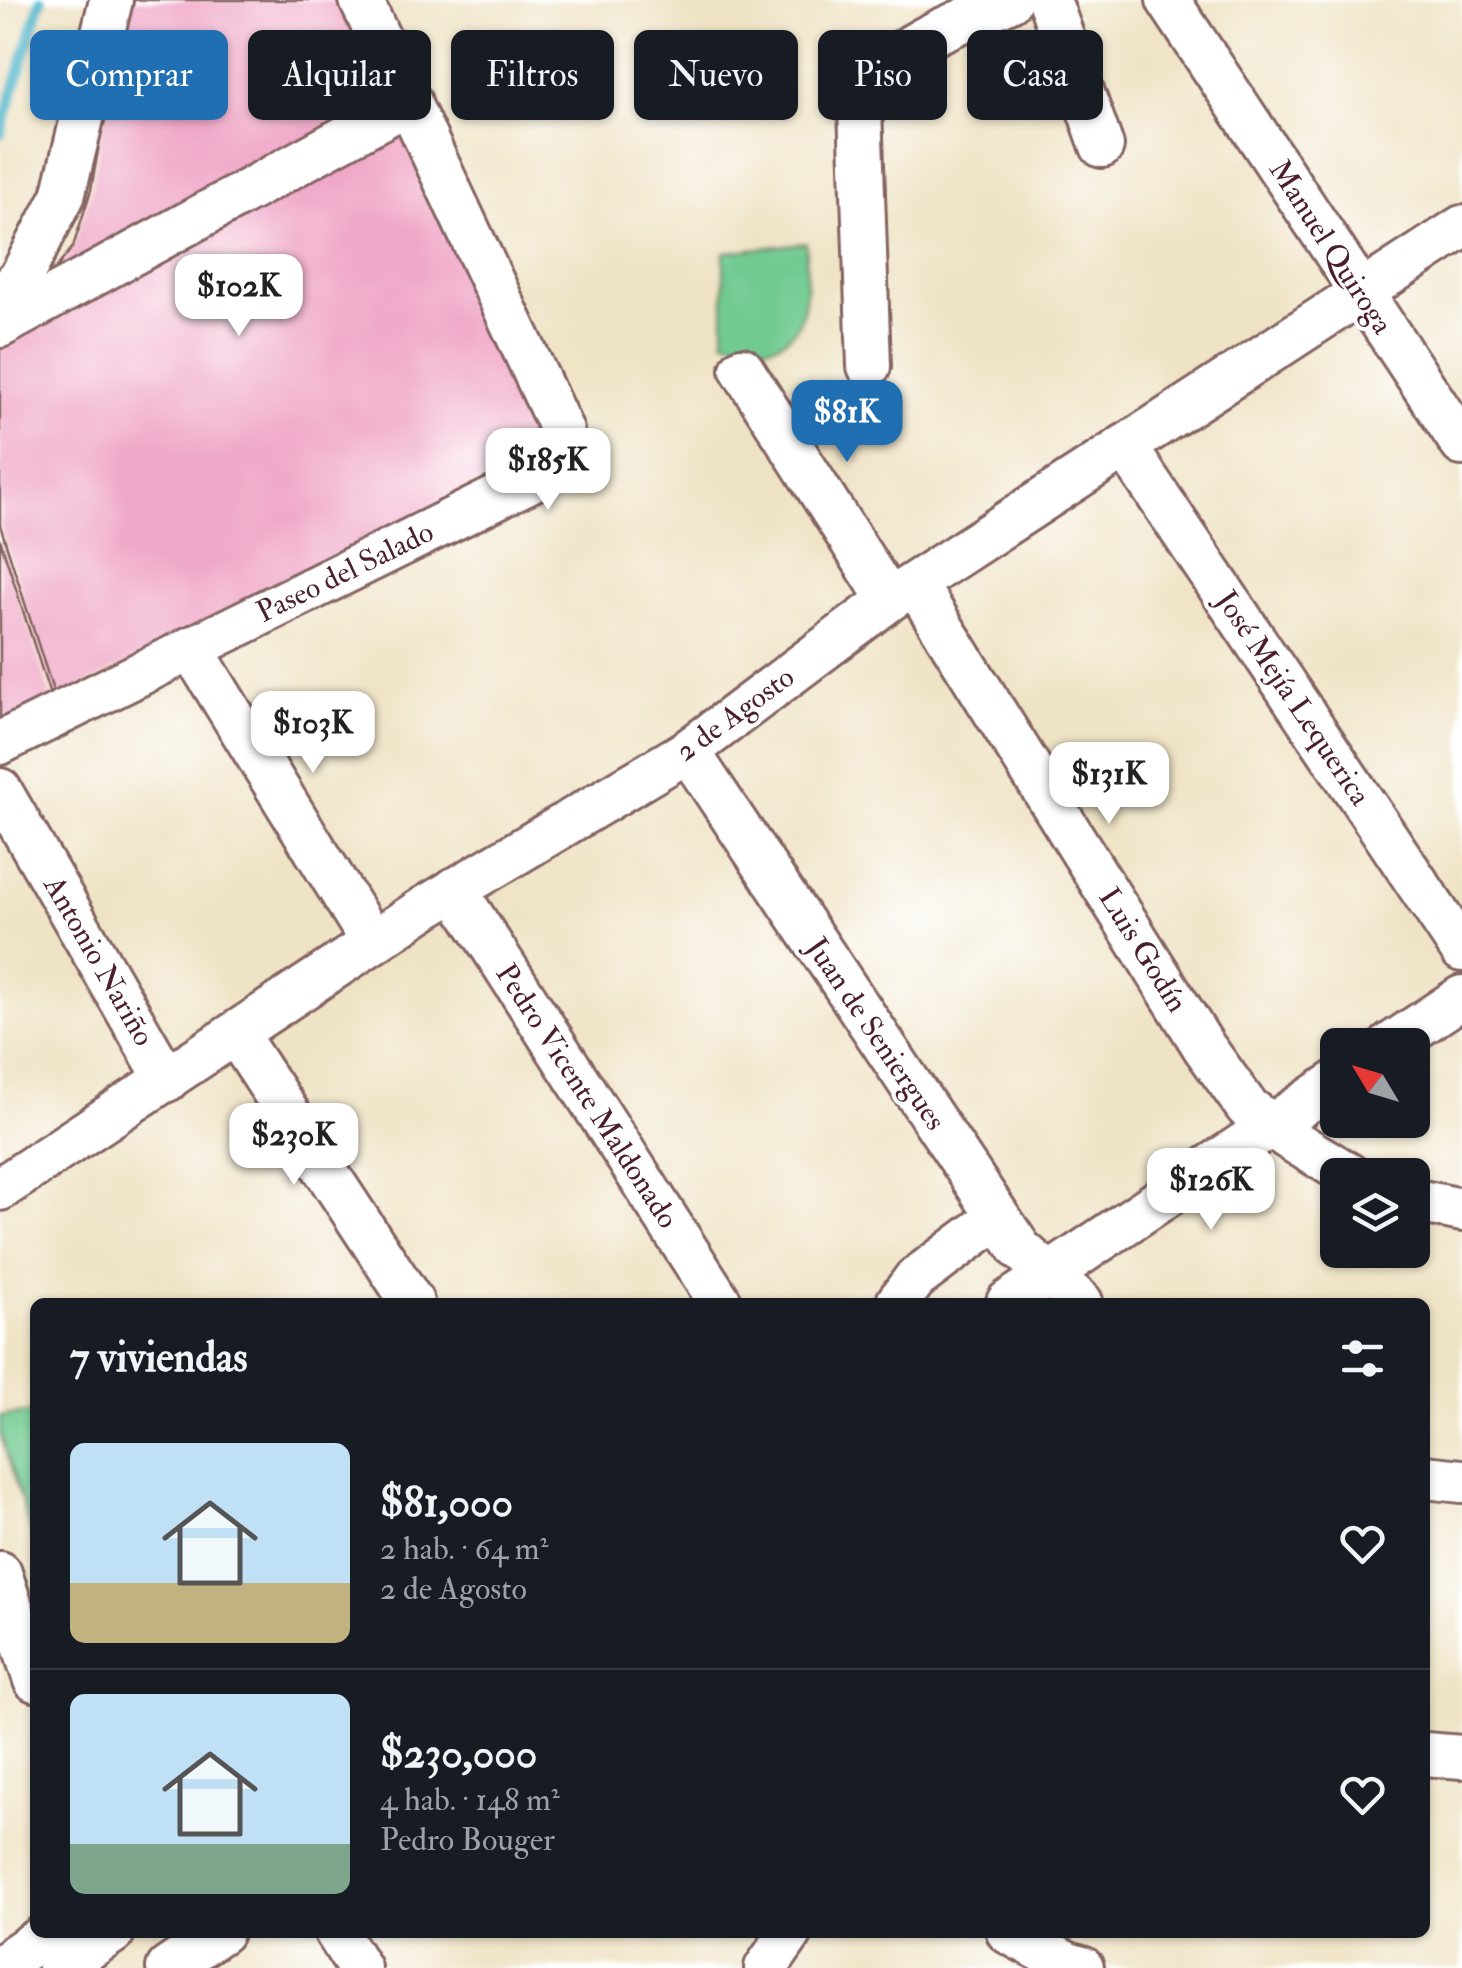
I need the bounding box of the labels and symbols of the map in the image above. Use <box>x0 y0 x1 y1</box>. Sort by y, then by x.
street label: Manuel Quiroga <box>1261 153 1401 341</box>
pin: $102K <box>169 254 309 339</box>
pin: $81K <box>788 380 906 465</box>
pin: $185K <box>478 428 618 513</box>
street label: Paseo del Salado <box>250 513 440 631</box>
street label: José Mejía Lequerica <box>1207 583 1379 813</box>
street label: 2 de Agosto <box>668 659 802 769</box>
pin: $103K <box>243 691 383 776</box>
pin: $131K <box>1039 742 1179 827</box>
street label: Antonio Nariño <box>35 869 163 1052</box>
street label: Luis Godín <box>1090 881 1196 1019</box>
street label: Juan de Seniergues <box>797 930 954 1137</box>
street label: Pedro Vicente Maldonado <box>488 957 686 1235</box>
north arrow <box>1320 1028 1430 1138</box>
pin: $230K <box>224 1103 364 1188</box>
pin: $126K <box>1141 1148 1281 1233</box>

